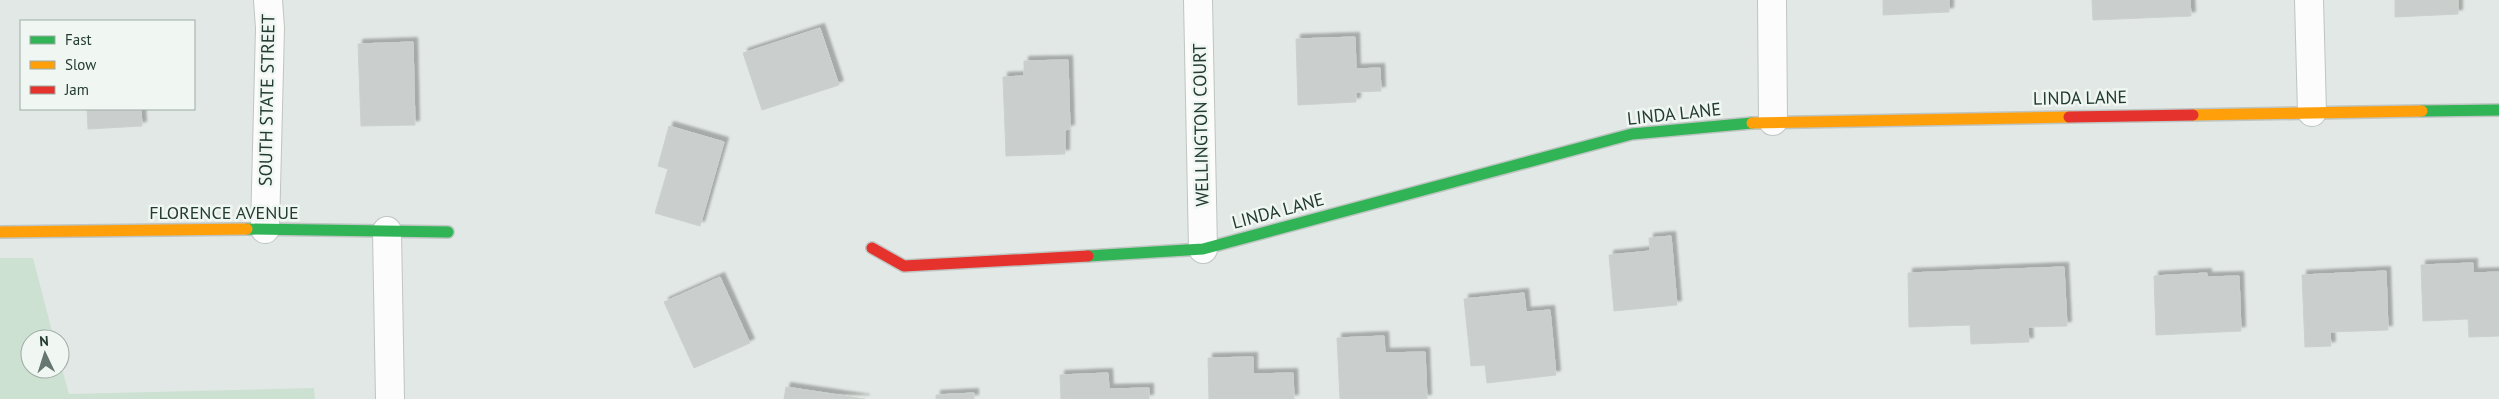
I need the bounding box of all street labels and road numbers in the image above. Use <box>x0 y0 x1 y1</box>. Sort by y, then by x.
street label: SOUTH STATE STREET <box>253 14 280 186</box>
street label: WELLINGTON COURT <box>1188 43 1213 207</box>
street label: LINDA LANE <box>2033 85 2127 110</box>
street label: LINDA LANE <box>1626 97 1722 130</box>
street label: LINDA LANE <box>1229 187 1326 234</box>
street label: FLORENCE AVENUE <box>149 201 299 224</box>

